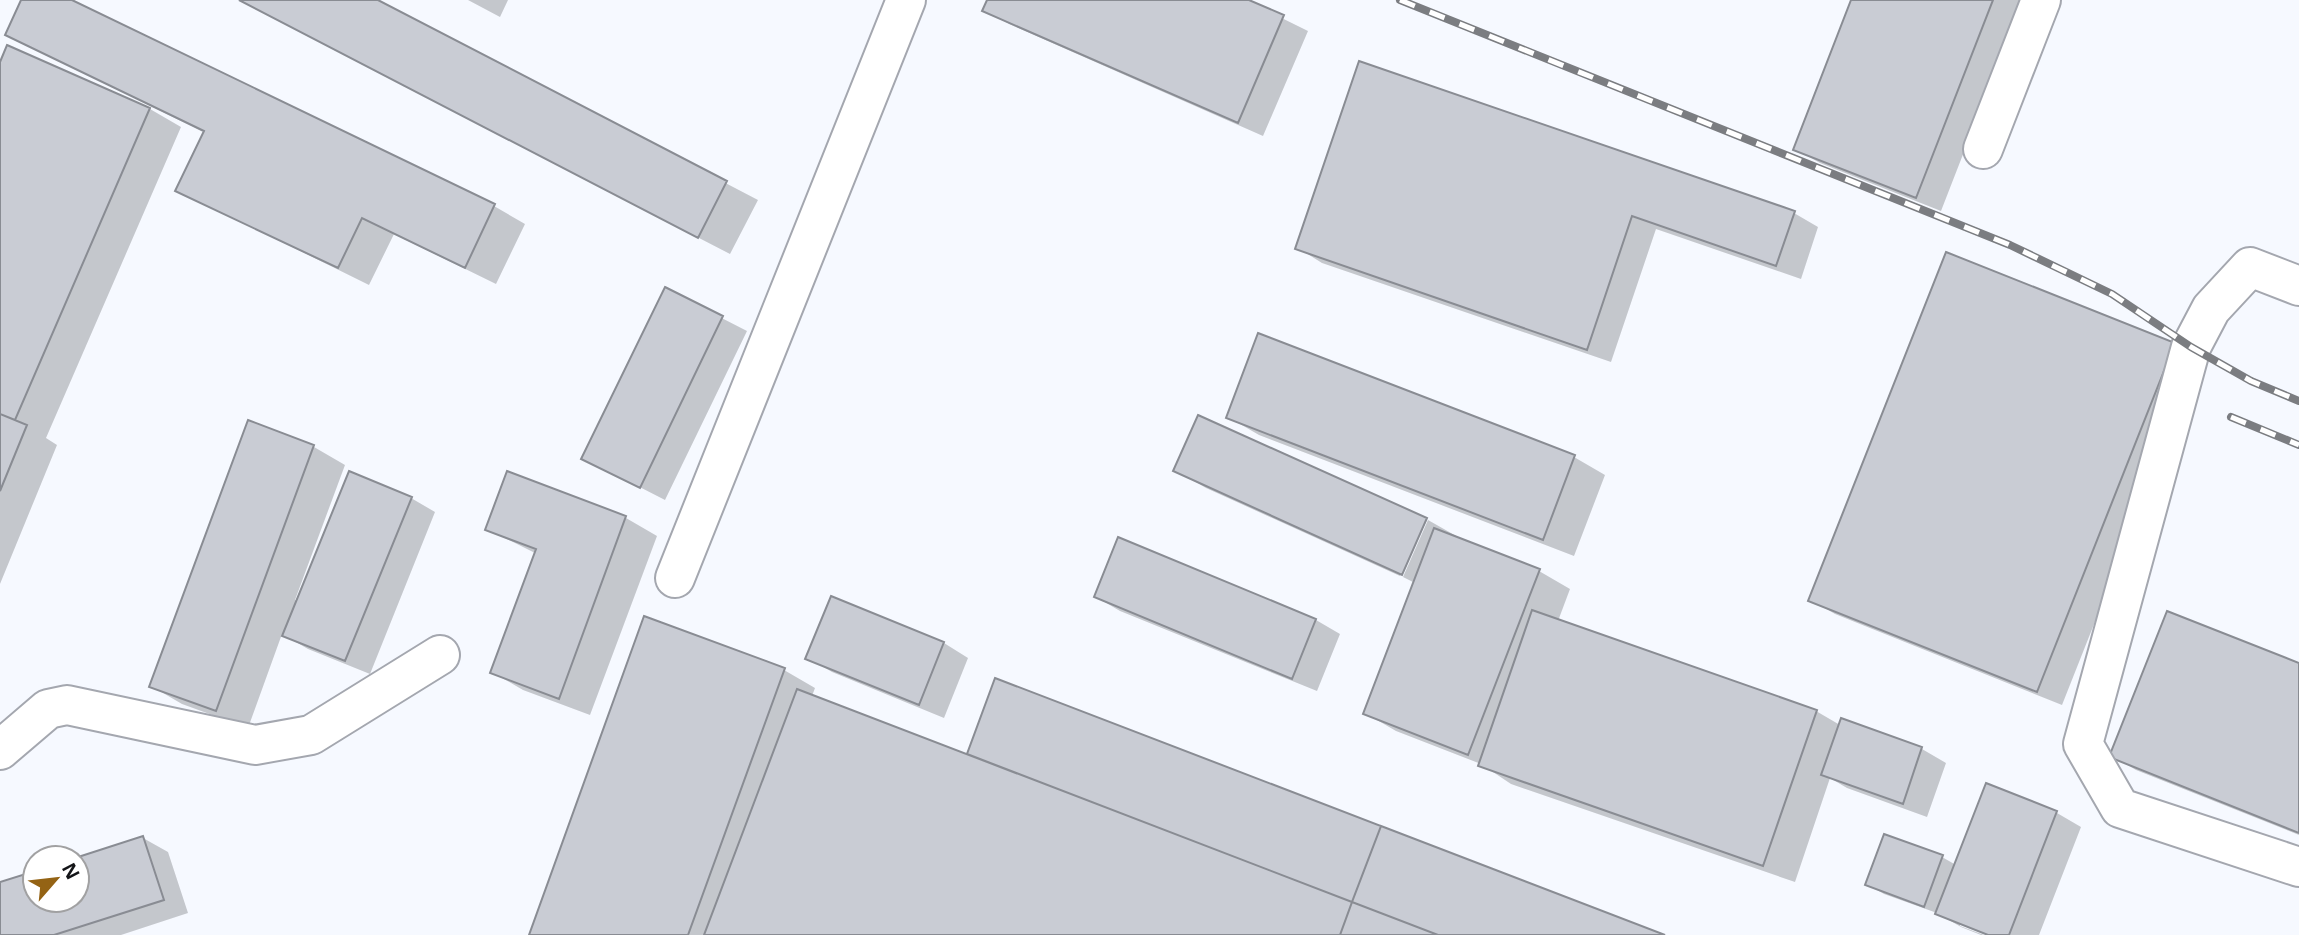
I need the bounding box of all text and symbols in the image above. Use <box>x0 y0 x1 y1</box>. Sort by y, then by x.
north arrow <box>21 844 91 914</box>
text: N <box>56 858 86 884</box>

